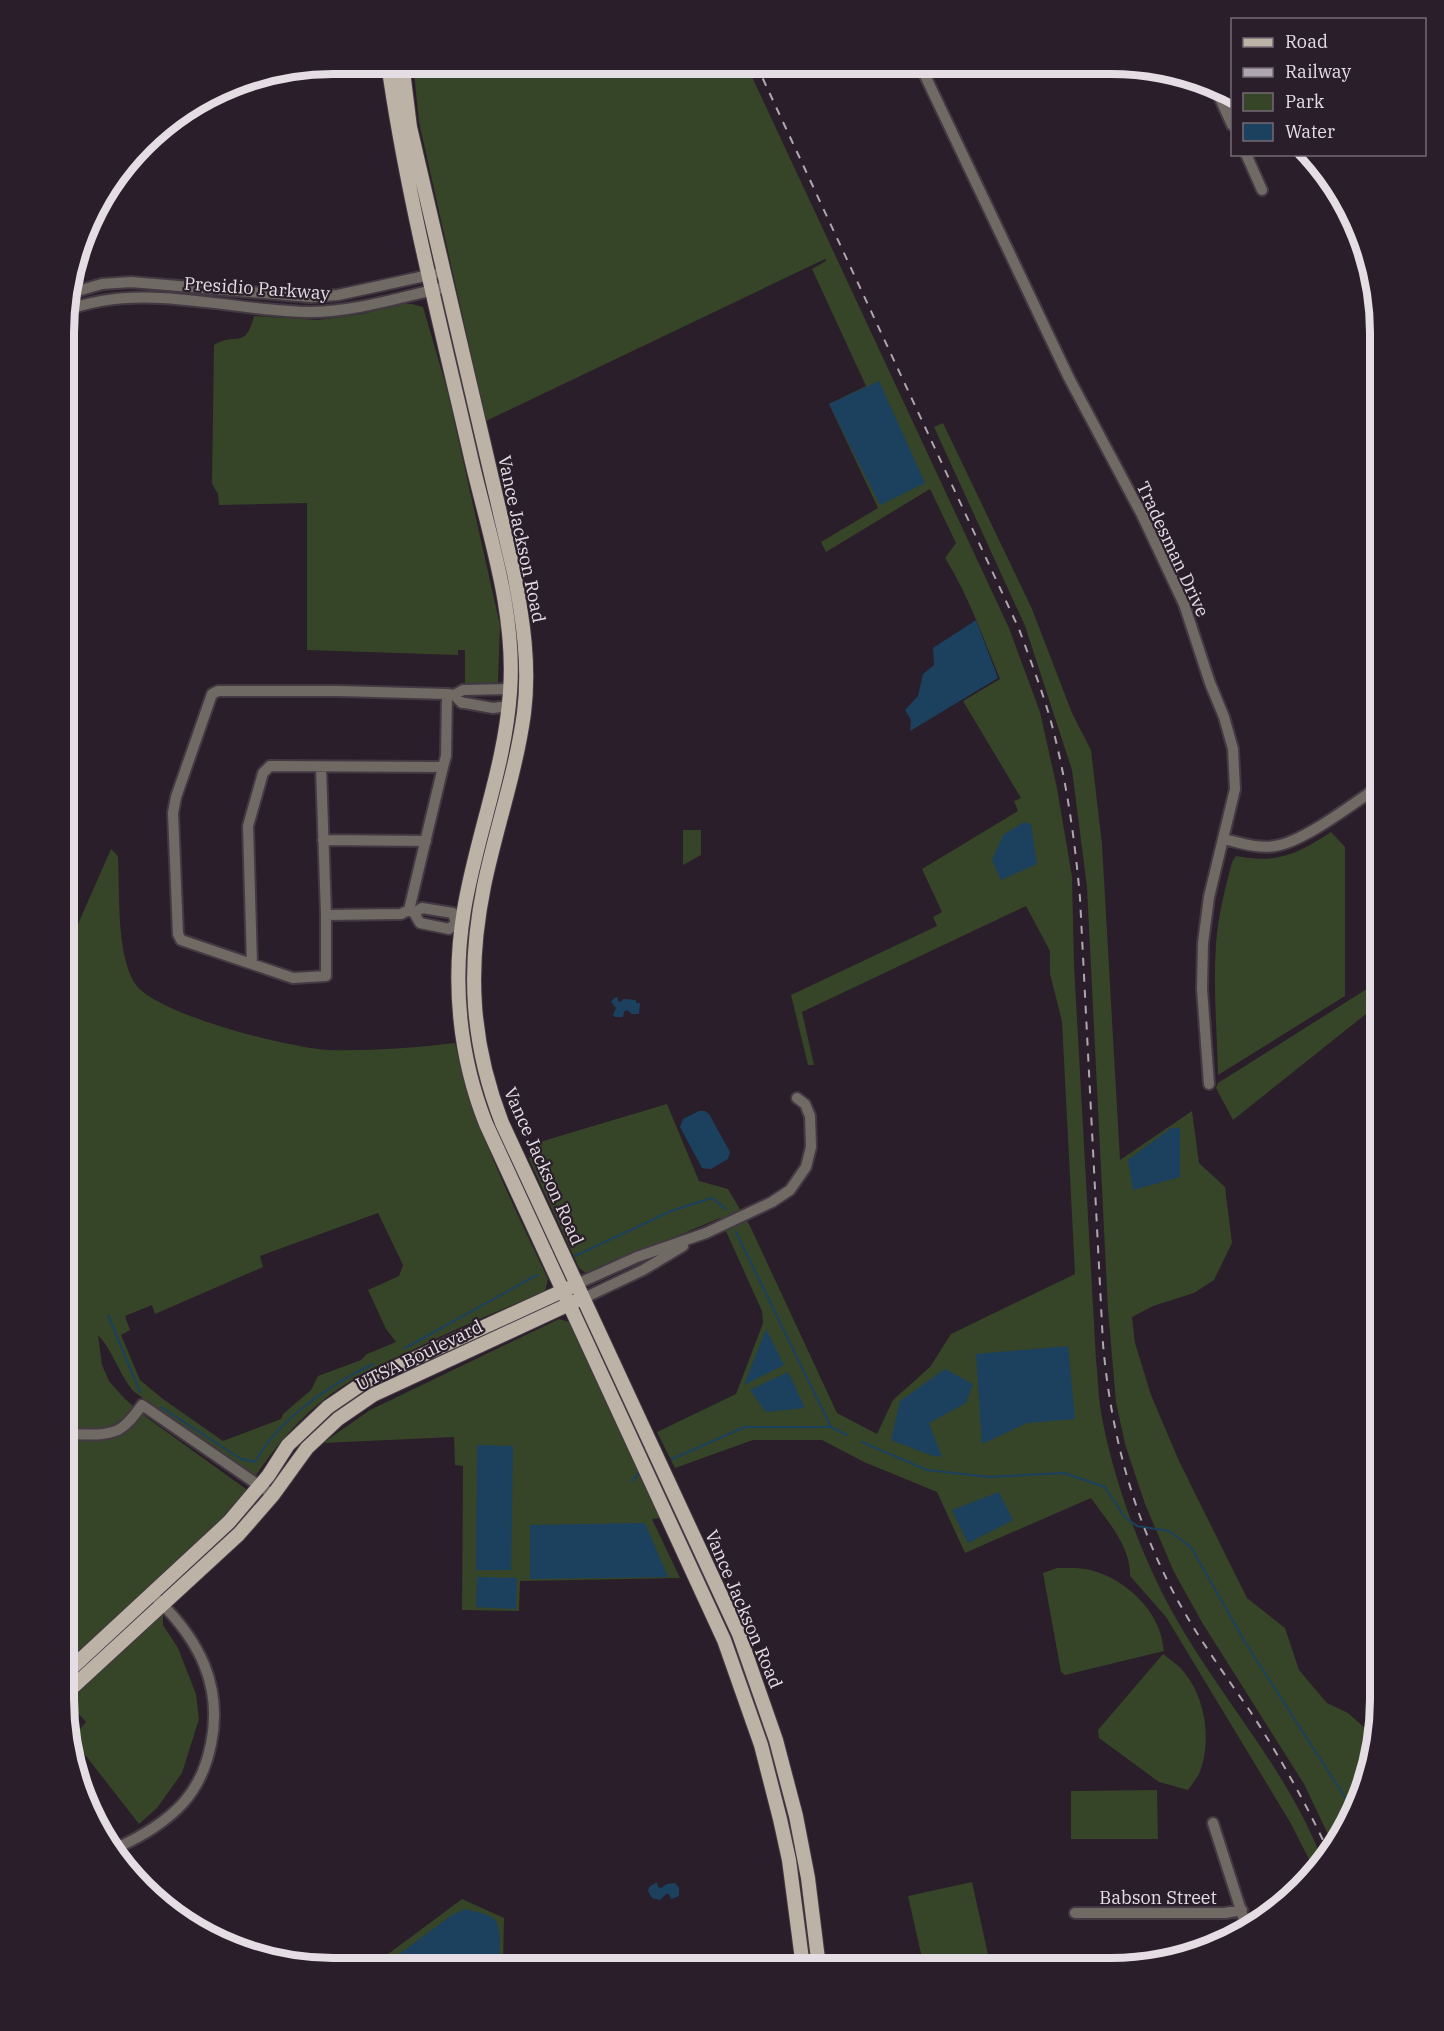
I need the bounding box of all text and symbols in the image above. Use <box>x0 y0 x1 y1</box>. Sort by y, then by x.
legend <box>1231 18 1426 156</box>
text: Road <box>1285 30 1328 53</box>
text: Railway <box>1285 60 1351 83</box>
text: Park <box>1285 90 1325 113</box>
text: Water <box>1285 120 1335 143</box>
street label: Presidio Parkway <box>183 271 331 305</box>
street label: Vance Jackson Road <box>493 453 551 625</box>
street label: Tradesman Drive <box>1132 478 1214 620</box>
street label: Vance Jackson Road <box>499 1084 589 1249</box>
street label: UTSA Boulevard <box>352 1314 486 1396</box>
street label: Vance Jackson Road <box>700 1526 788 1692</box>
street label: Babson Street <box>1099 1886 1217 1909</box>

